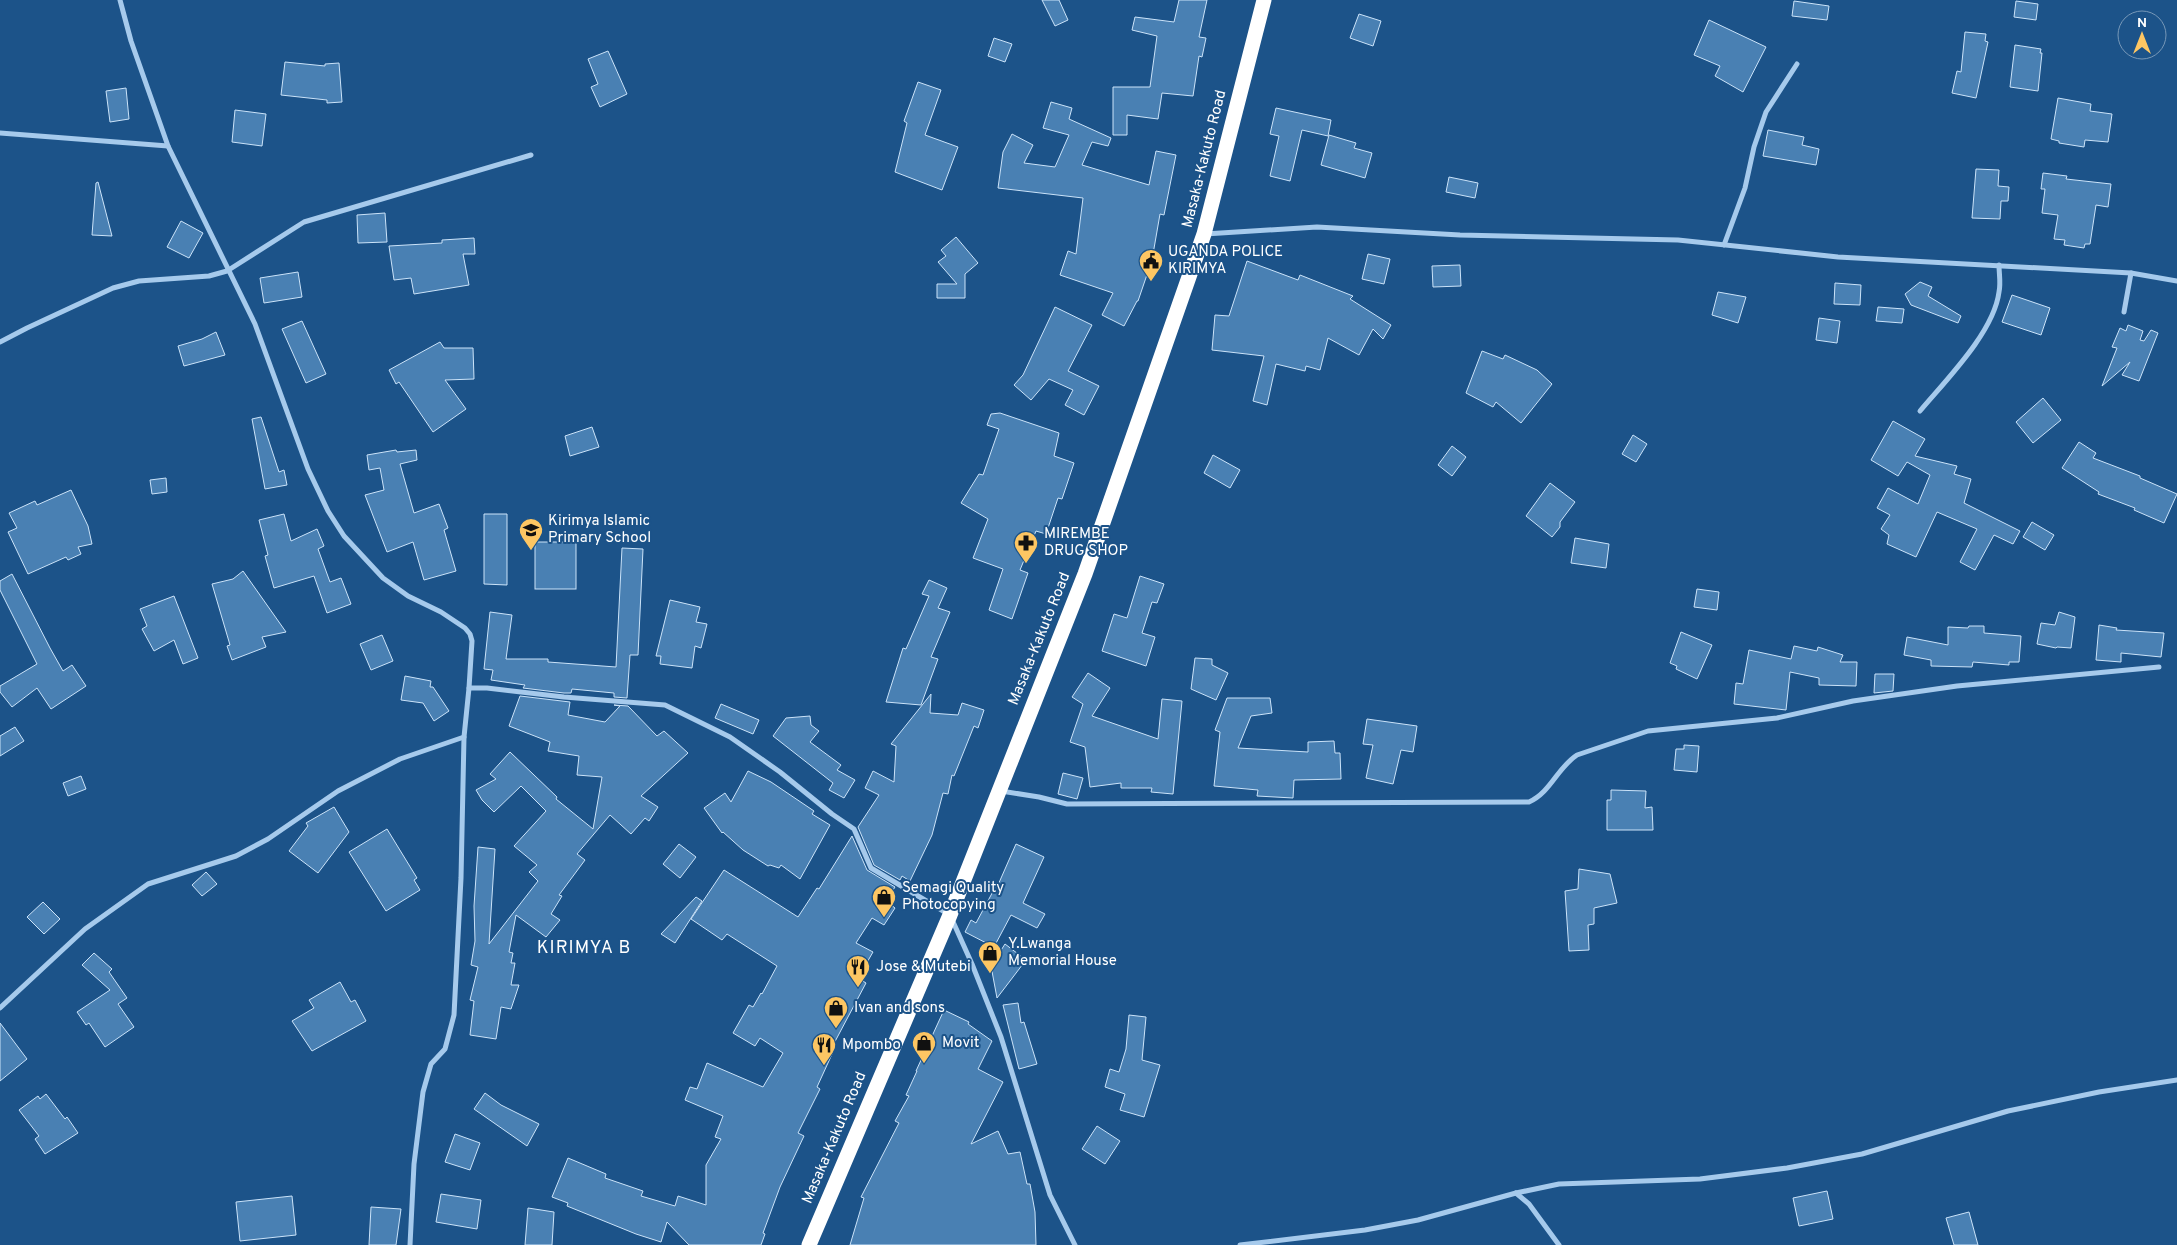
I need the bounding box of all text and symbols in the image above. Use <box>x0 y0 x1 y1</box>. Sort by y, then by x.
north arrow <box>2117 10 2167 60</box>
text: N <box>2137 15 2147 32</box>
street label: Masaka-Kakuto Road <box>1179 88 1231 230</box>
place label: UGANDA POLICE KIRIMYA <box>1168 243 1283 279</box>
public building icon: UGANDA POLICE KIRIMYA <box>1138 248 1164 282</box>
place label: Kirimya Islamic Primary School <box>548 512 651 548</box>
school or university icon: Kirimya Islamic Primary School <box>518 517 544 551</box>
place label: MIREMBE DRUG SHOP <box>1044 525 1128 561</box>
pharmacy icon: MIREMBE DRUG SHOP <box>1013 530 1039 564</box>
street label: Masaka-Kakuto Road <box>1005 570 1075 708</box>
place label: Semagi Quality Photocopying <box>902 879 1004 915</box>
shop icon: Semagi Quality Photocopying <box>871 884 897 918</box>
place label: Y.Lwanga Memorial House <box>1008 935 1117 971</box>
district label: KIRIMYA B <box>537 937 631 960</box>
shop icon: Y.Lwanga Memorial House <box>977 940 1003 974</box>
restaurant icon: Jose & Mutebi <box>845 954 871 988</box>
place label: Jose & Mutebi <box>876 958 971 977</box>
shop icon: Ivan and sons <box>823 995 849 1029</box>
place label: Ivan and sons <box>854 999 945 1018</box>
shop icon: Movit <box>911 1030 937 1064</box>
restaurant icon: Mpombo <box>811 1032 837 1066</box>
place label: Movit <box>942 1034 980 1053</box>
place label: Mpombo <box>842 1036 901 1055</box>
street label: Masaka-Kakuto Road <box>799 1069 871 1207</box>

